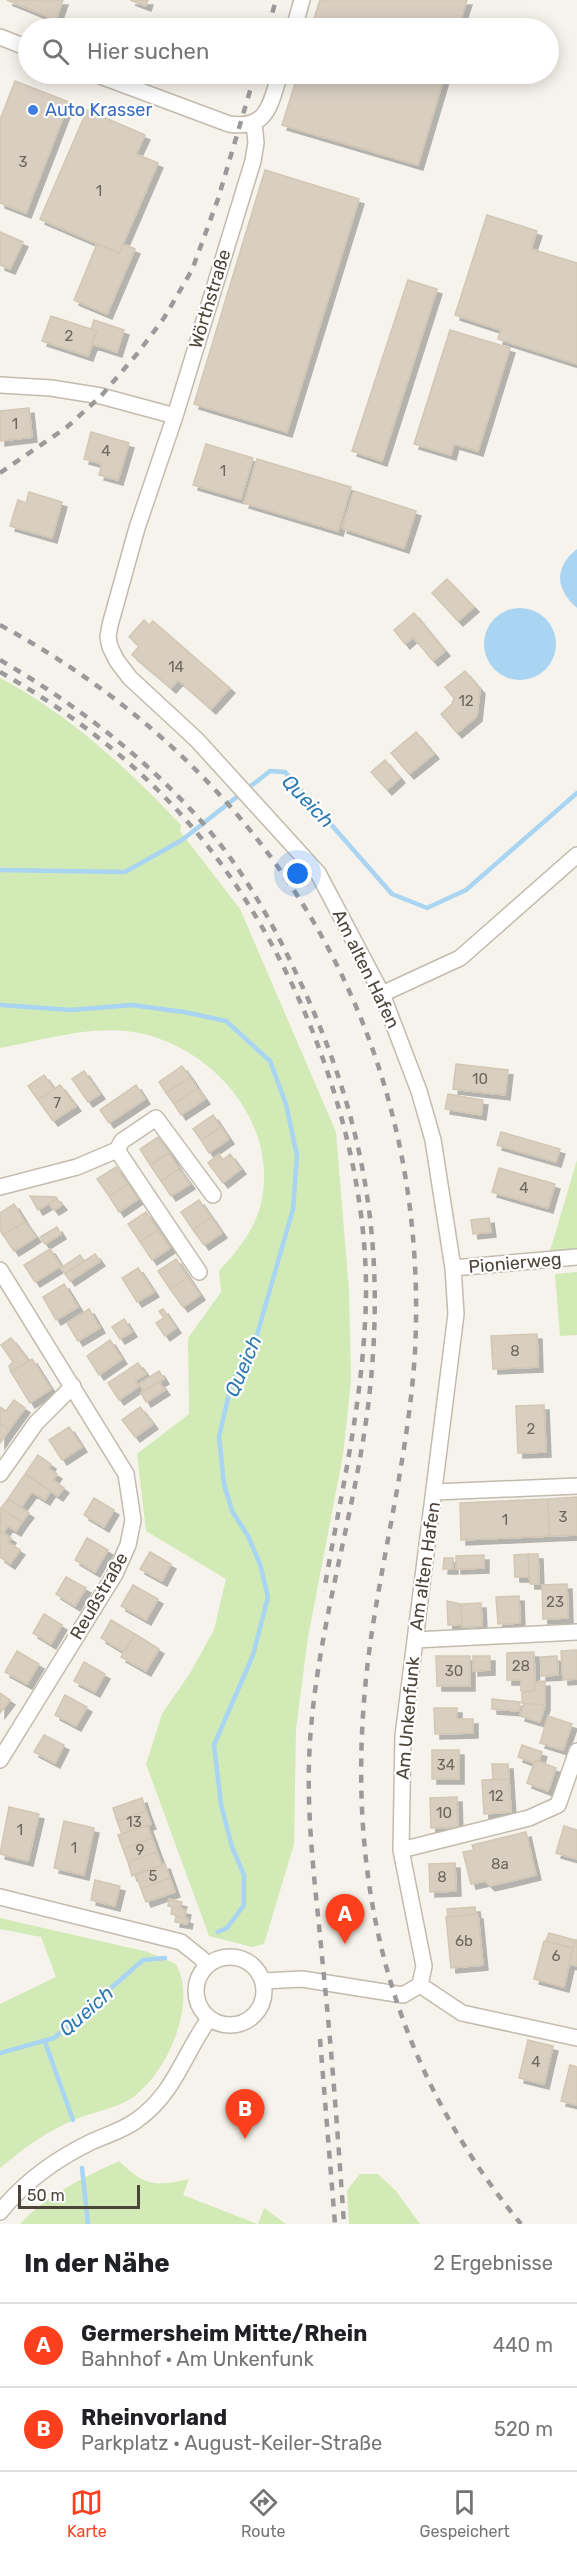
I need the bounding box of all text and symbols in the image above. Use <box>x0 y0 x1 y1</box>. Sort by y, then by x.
search box <box>18 18 559 84</box>
icon: search <box>39 35 72 68</box>
text: Hier suchen <box>87 38 209 65</box>
place label: Auto Krasser <box>45 99 152 121</box>
marker: Auto Krasser <box>26 103 40 117</box>
house number: 3 <box>18 153 28 171</box>
house number: 1 <box>96 182 102 200</box>
street label: Wörthstraße <box>184 247 236 351</box>
house number: 2 <box>65 327 74 345</box>
house number: 1 <box>12 415 18 433</box>
house number: 4 <box>101 442 111 460</box>
house number: 1 <box>220 462 226 480</box>
house number: 14 <box>168 658 184 676</box>
house number: 12 <box>458 692 474 710</box>
water label: Queich <box>277 769 339 833</box>
your location <box>283 859 312 888</box>
street label: Am alten Hafen <box>328 906 404 1032</box>
house number: 10 <box>472 1070 488 1088</box>
house number: 7 <box>53 1094 61 1112</box>
house number: 4 <box>519 1179 529 1197</box>
street label: Pionierweg <box>467 1248 563 1278</box>
water label: Queich <box>219 1331 267 1401</box>
house number: 8 <box>510 1342 520 1360</box>
house number: 2 <box>527 1420 536 1438</box>
street label: Am alten Hafen <box>405 1500 445 1632</box>
house number: 3 <box>558 1508 568 1526</box>
house number: 1 <box>502 1511 508 1529</box>
street label: Reußstraße <box>65 1549 133 1643</box>
house number: 23 <box>546 1593 564 1611</box>
street label: Am Unkenfunk <box>392 1655 424 1781</box>
house number: 28 <box>512 1657 530 1675</box>
house number: 30 <box>445 1662 463 1680</box>
house number: 34 <box>437 1756 455 1774</box>
house number: 12 <box>488 1787 504 1805</box>
house number: 10 <box>436 1804 452 1822</box>
house number: 13 <box>126 1813 142 1831</box>
house number: 1 <box>17 1821 23 1839</box>
house number: 1 <box>71 1839 77 1857</box>
house number: 9 <box>136 1841 145 1859</box>
house number: 8a <box>491 1855 509 1873</box>
house number: 5 <box>149 1867 158 1885</box>
house number: 8 <box>437 1868 447 1886</box>
pin: A <box>326 1894 364 1944</box>
house number: 6b <box>455 1932 473 1950</box>
house number: 6 <box>551 1947 561 1965</box>
water label: Queich <box>54 1981 118 2041</box>
house number: 4 <box>531 2053 541 2071</box>
pin: B <box>226 2090 264 2139</box>
scale bar <box>18 2182 140 2210</box>
text: 50 m <box>27 2186 65 2205</box>
text: In der Nähe <box>24 2248 170 2279</box>
text: 2 Ergebnisse <box>433 2251 553 2275</box>
text: Germersheim Mitte/Rhein <box>81 2320 367 2347</box>
text: A <box>36 2333 51 2357</box>
text: 440 m <box>493 2333 553 2357</box>
text: Bahnhof · Am Unkenfunk <box>81 2347 314 2371</box>
text: Rheinvorland <box>81 2404 227 2431</box>
text: B <box>36 2417 51 2441</box>
text: 520 m <box>494 2417 553 2441</box>
text: Parkplatz · August-Keiler-Straße <box>81 2431 382 2455</box>
tab: Karte <box>67 2486 107 2541</box>
tab: Route <box>241 2486 285 2541</box>
tab: Gespeichert <box>420 2486 510 2541</box>

